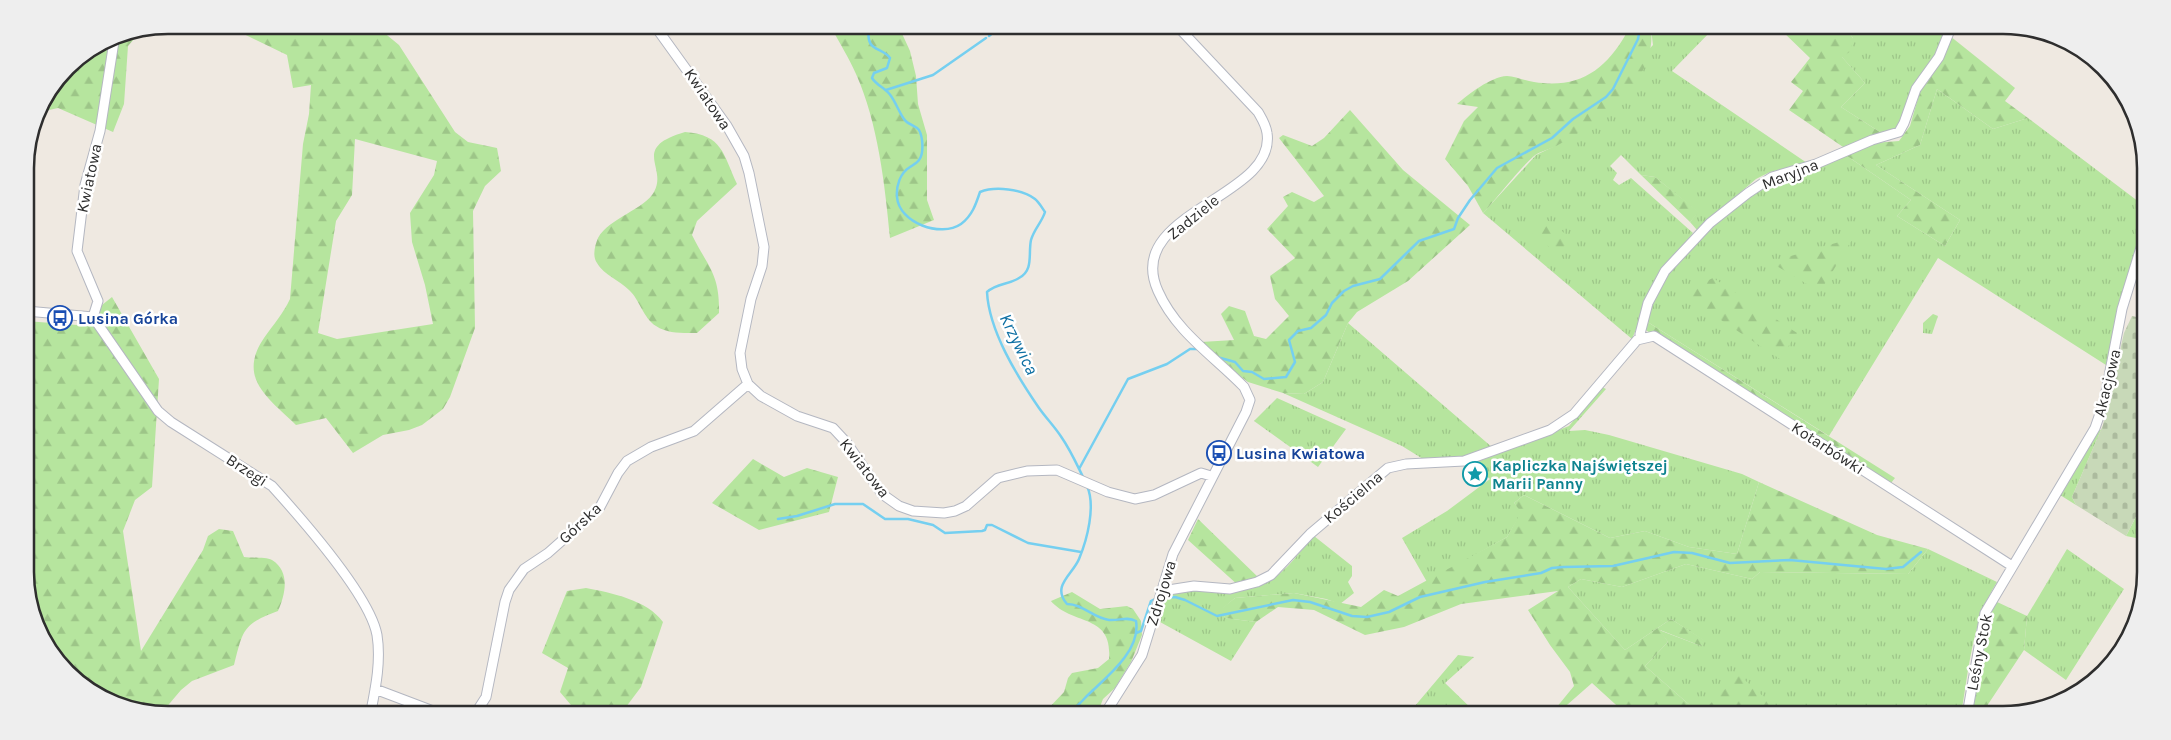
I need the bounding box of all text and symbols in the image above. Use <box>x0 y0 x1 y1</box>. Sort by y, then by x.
street label: Kwiatowa <box>681 65 735 133</box>
street label: Kwiatowa <box>72 142 106 214</box>
street label: Maryjna <box>1759 155 1821 193</box>
street label: Zadziele <box>1163 190 1223 244</box>
bus stop icon: Lusina Górka <box>47 305 73 331</box>
place label: Lusina Górka <box>78 309 178 328</box>
water label: Krzywica <box>995 310 1043 378</box>
street label: Akacjowa <box>2089 347 2125 419</box>
street label: Kotarbówki <box>1788 418 1868 478</box>
street label: Kwiatowa <box>836 435 894 501</box>
bus stop icon: Lusina Kwiatowa <box>1206 440 1232 466</box>
place label: Lusina Kwiatowa <box>1236 444 1365 463</box>
street label: Brzegi <box>223 450 271 490</box>
place label: Kapliczka Najświętszej Marii Panny <box>1492 456 1668 493</box>
place icon: Kapliczka Najświętszej Marii Panny <box>1462 461 1488 487</box>
street label: Kościelna <box>1320 467 1386 527</box>
street label: Górska <box>555 499 605 547</box>
street label: Zdrojowa <box>1142 558 1180 628</box>
street label: Leśny Stok <box>1962 612 1996 692</box>

